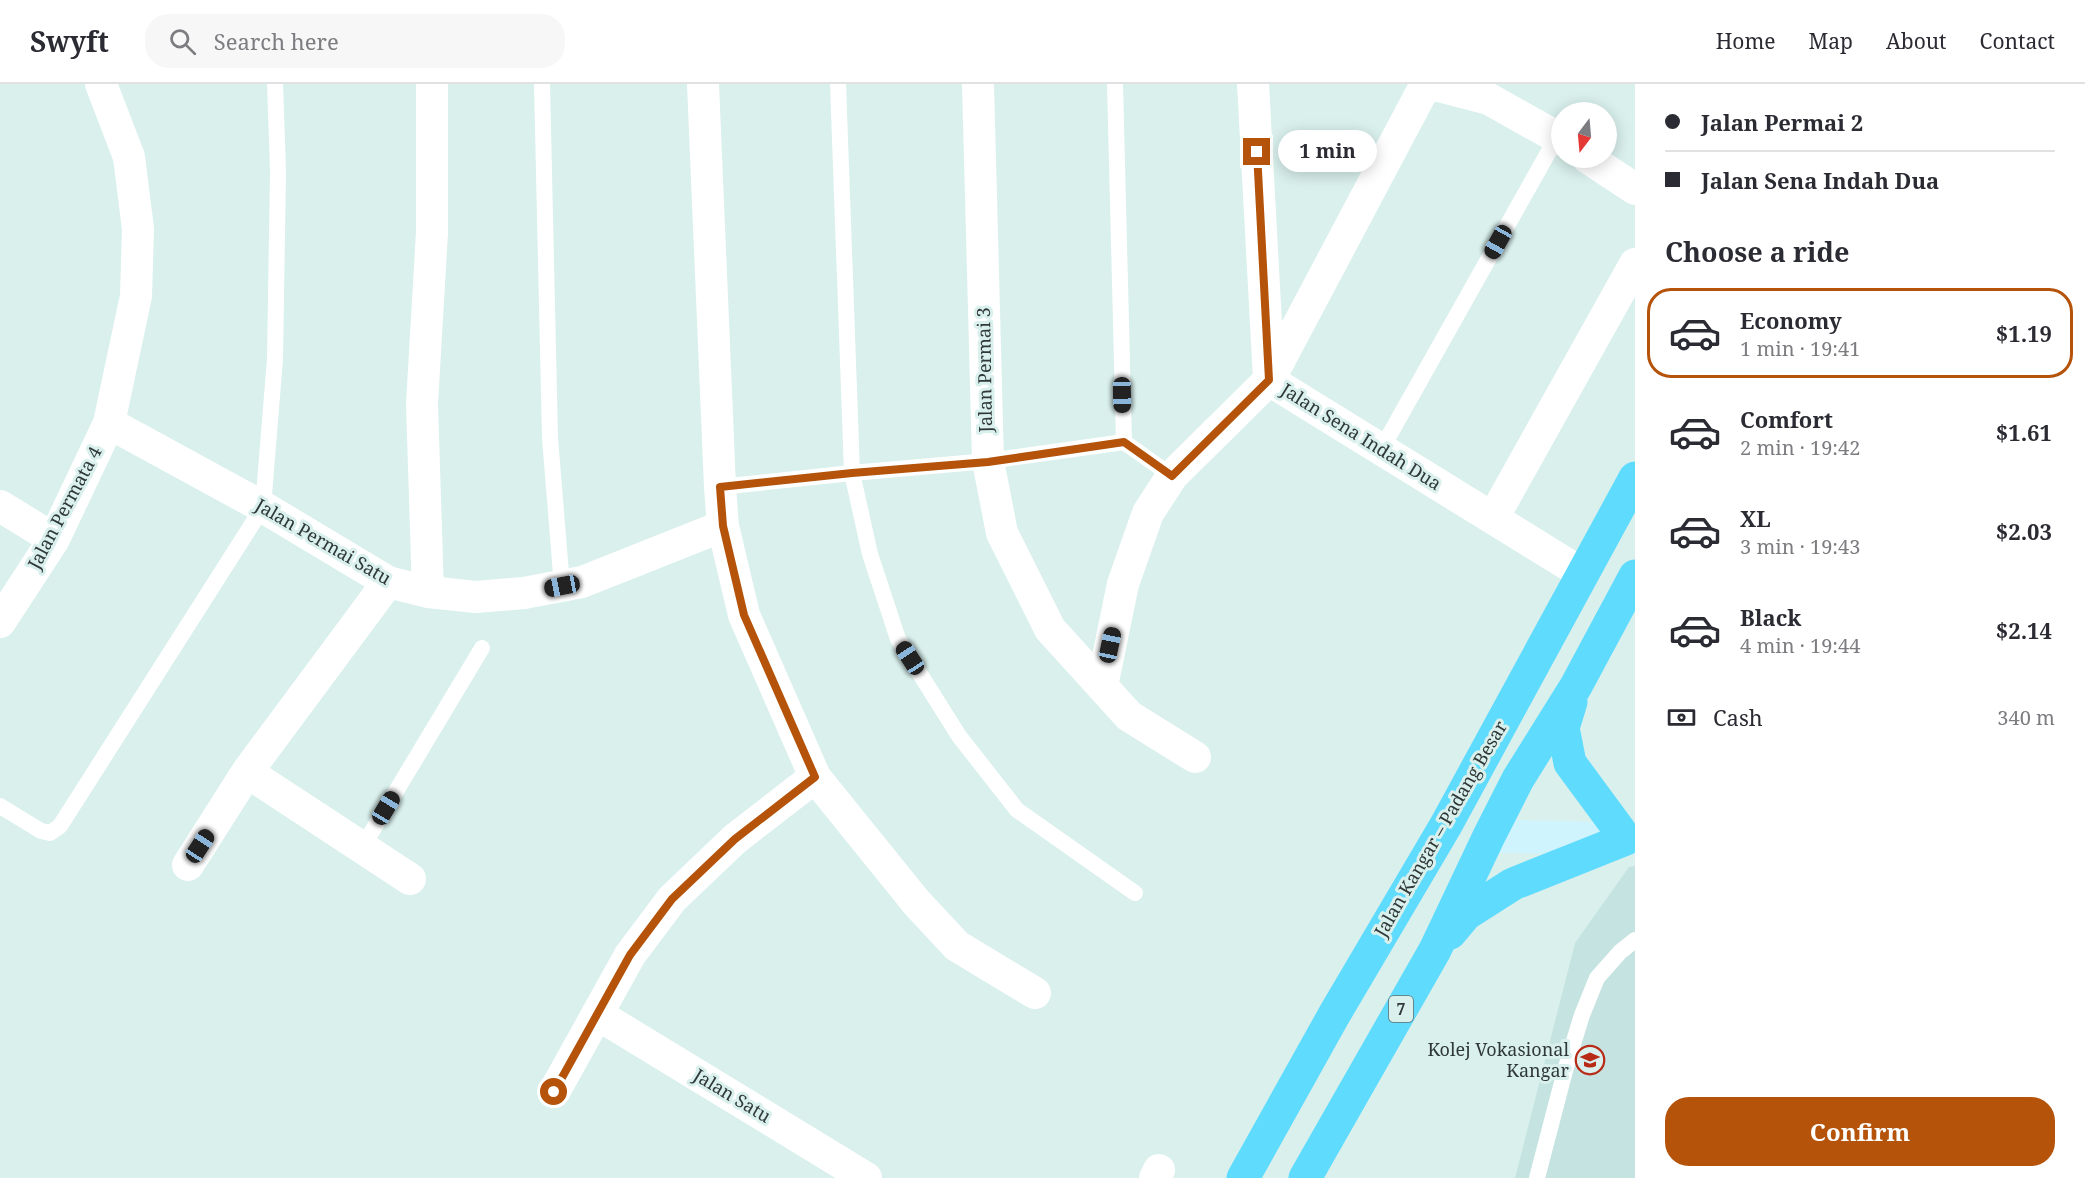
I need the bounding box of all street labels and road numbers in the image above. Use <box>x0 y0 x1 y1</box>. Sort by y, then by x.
street label: Jalan Permai 3 <box>971 307 997 434</box>
street label: Jalan Sena Indah Dua <box>1276 377 1446 495</box>
street label: Jalan Permata 4 <box>21 442 107 574</box>
street label: Jalan Permai Satu <box>250 492 396 590</box>
street label: Jalan Kangar – Padang Besar <box>1368 716 1512 942</box>
road number: 7 <box>1389 996 1413 1022</box>
street label: Jalan Satu <box>689 1062 776 1128</box>

